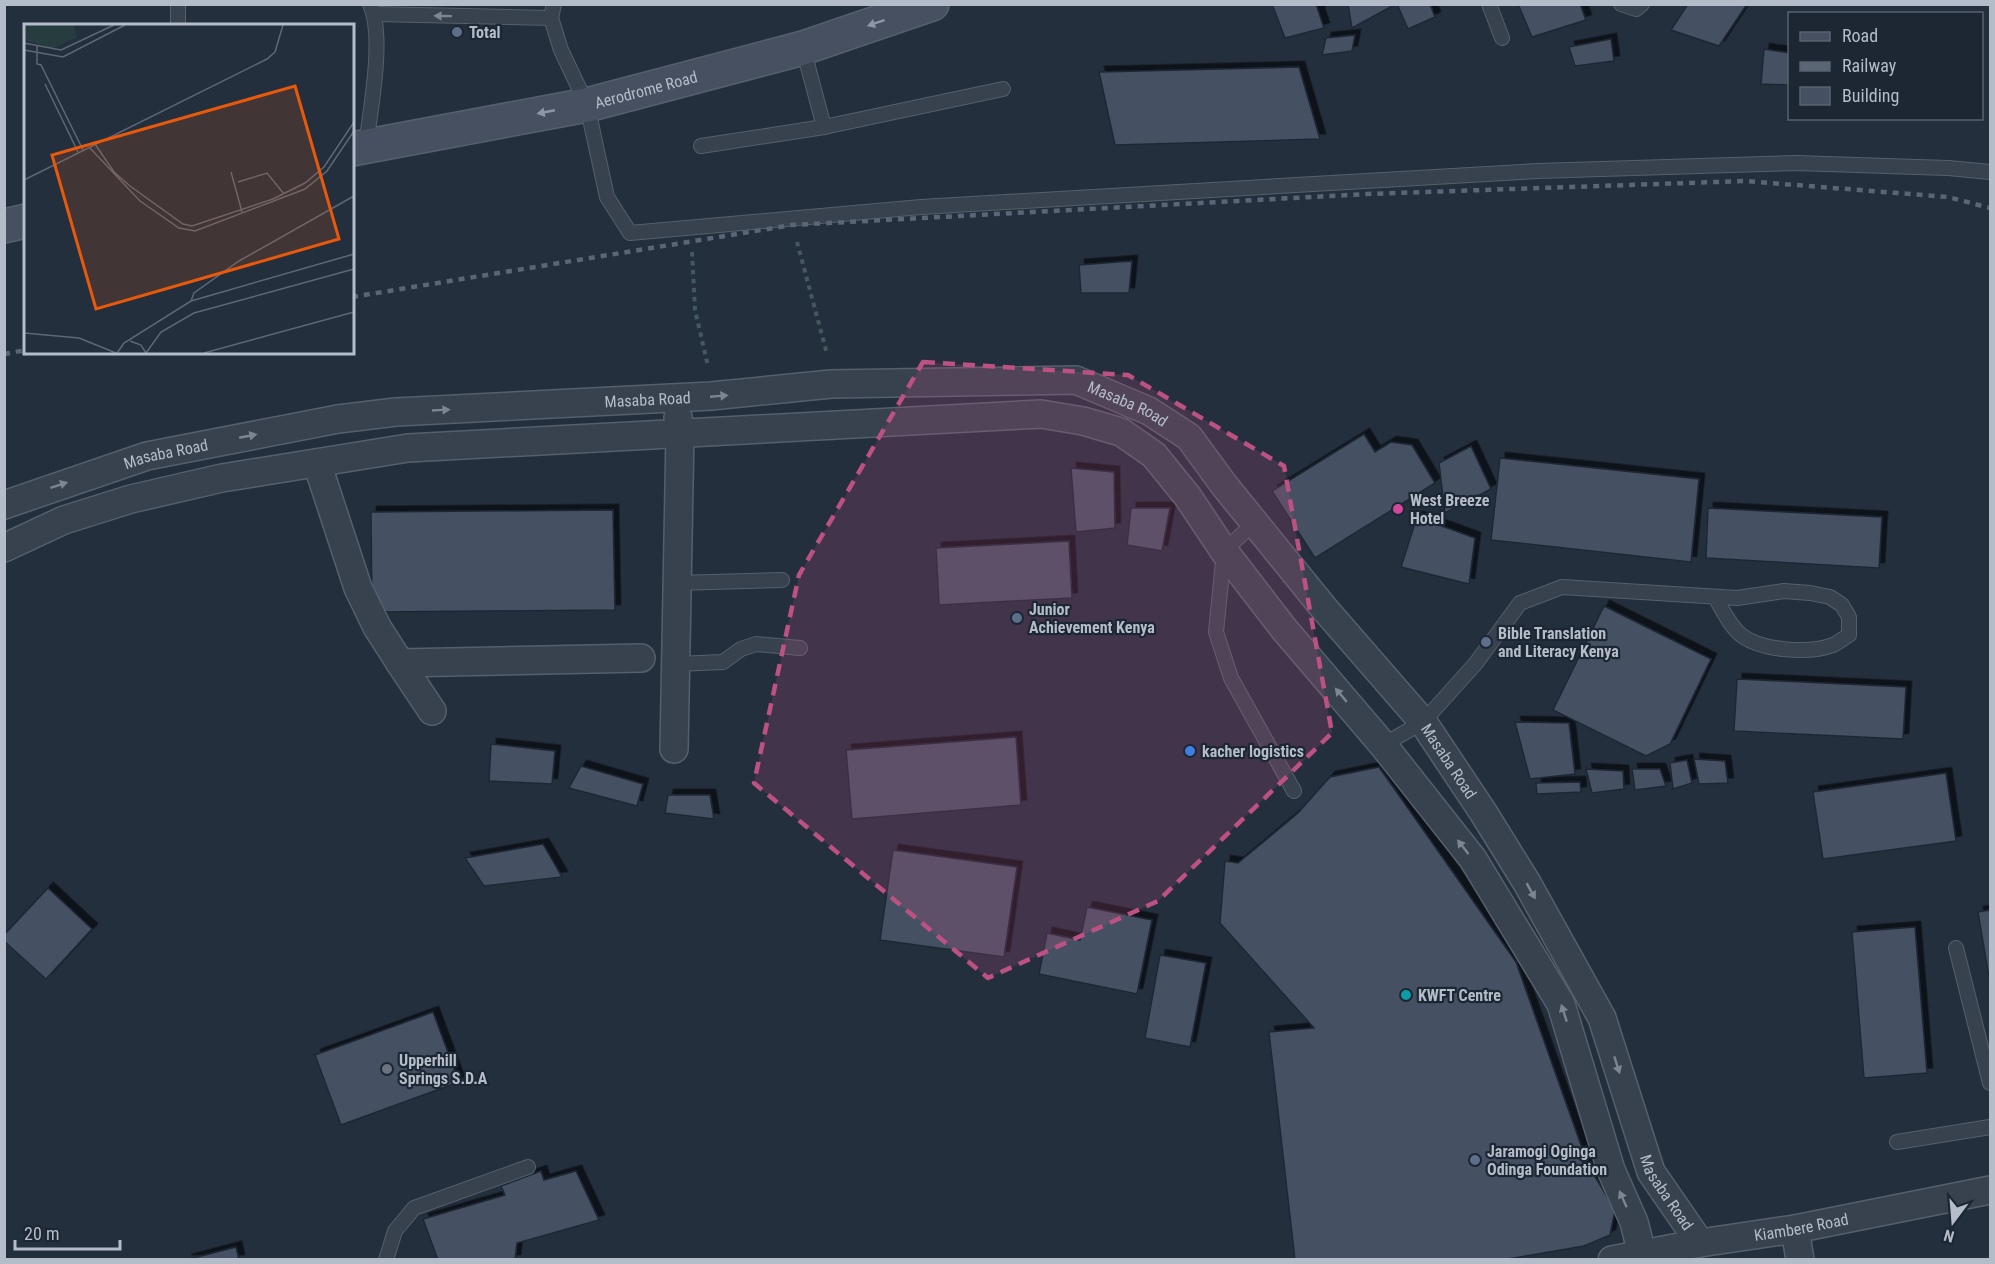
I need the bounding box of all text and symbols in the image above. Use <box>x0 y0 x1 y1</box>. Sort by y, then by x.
one-way arrow <box>434 11 453 20</box>
legend <box>1788 12 1983 120</box>
one-way arrow <box>867 19 885 28</box>
place label: Total <box>469 23 501 42</box>
inset map <box>24 24 354 354</box>
marker: Total <box>450 25 464 39</box>
text: Road <box>1842 25 1878 46</box>
text: Railway <box>1842 55 1897 76</box>
street label: Aerodrome Road <box>592 67 699 112</box>
text: Building <box>1842 85 1899 106</box>
one-way arrow <box>537 108 556 117</box>
street label: Masaba Road <box>1085 377 1171 430</box>
street label: Masaba Road <box>604 388 691 411</box>
one-way arrow <box>710 391 729 401</box>
one-way arrow <box>431 405 450 415</box>
one-way arrow <box>238 431 257 440</box>
street label: Masaba Road <box>121 435 210 473</box>
one-way arrow <box>50 479 68 489</box>
place label: West Breeze Hotel <box>1410 491 1490 528</box>
marker: West Breeze Hotel <box>1391 502 1405 516</box>
place label: Junior Achievement Kenya <box>1029 600 1155 637</box>
marker: Junior Achievement Kenya <box>1010 611 1024 625</box>
place label: Bible Translation and Literacy Kenya <box>1498 624 1619 661</box>
marker: Bible Translation and Literacy Kenya <box>1479 635 1493 649</box>
one-way arrow <box>1334 687 1347 703</box>
street label: Masaba Road <box>1417 720 1481 802</box>
place label: kacher logistics <box>1202 742 1304 761</box>
marker: kacher logistics <box>1183 744 1197 758</box>
one-way arrow <box>1458 839 1470 854</box>
one-way arrow <box>1526 883 1536 900</box>
place label: KWFT Centre <box>1418 986 1501 1005</box>
marker: KWFT Centre <box>1399 988 1413 1002</box>
one-way arrow <box>1559 1004 1568 1022</box>
place label: Upperhill Springs S.D.A <box>399 1051 488 1088</box>
one-way arrow <box>1613 1056 1622 1074</box>
marker: Upperhill Springs S.D.A <box>380 1062 394 1076</box>
place label: Jaramogi Oginga Odinga Foundation <box>1487 1142 1607 1179</box>
street label: Masaba Road <box>1637 1152 1698 1234</box>
marker: Jaramogi Oginga Odinga Foundation <box>1468 1153 1482 1167</box>
one-way arrow <box>1619 1190 1628 1207</box>
north arrow <box>1923 1192 1983 1252</box>
street label: Kiambere Road <box>1753 1209 1850 1244</box>
scale bar <box>15 1213 120 1251</box>
text: 20 m <box>24 1223 59 1244</box>
text: N <box>1942 1225 1956 1246</box>

